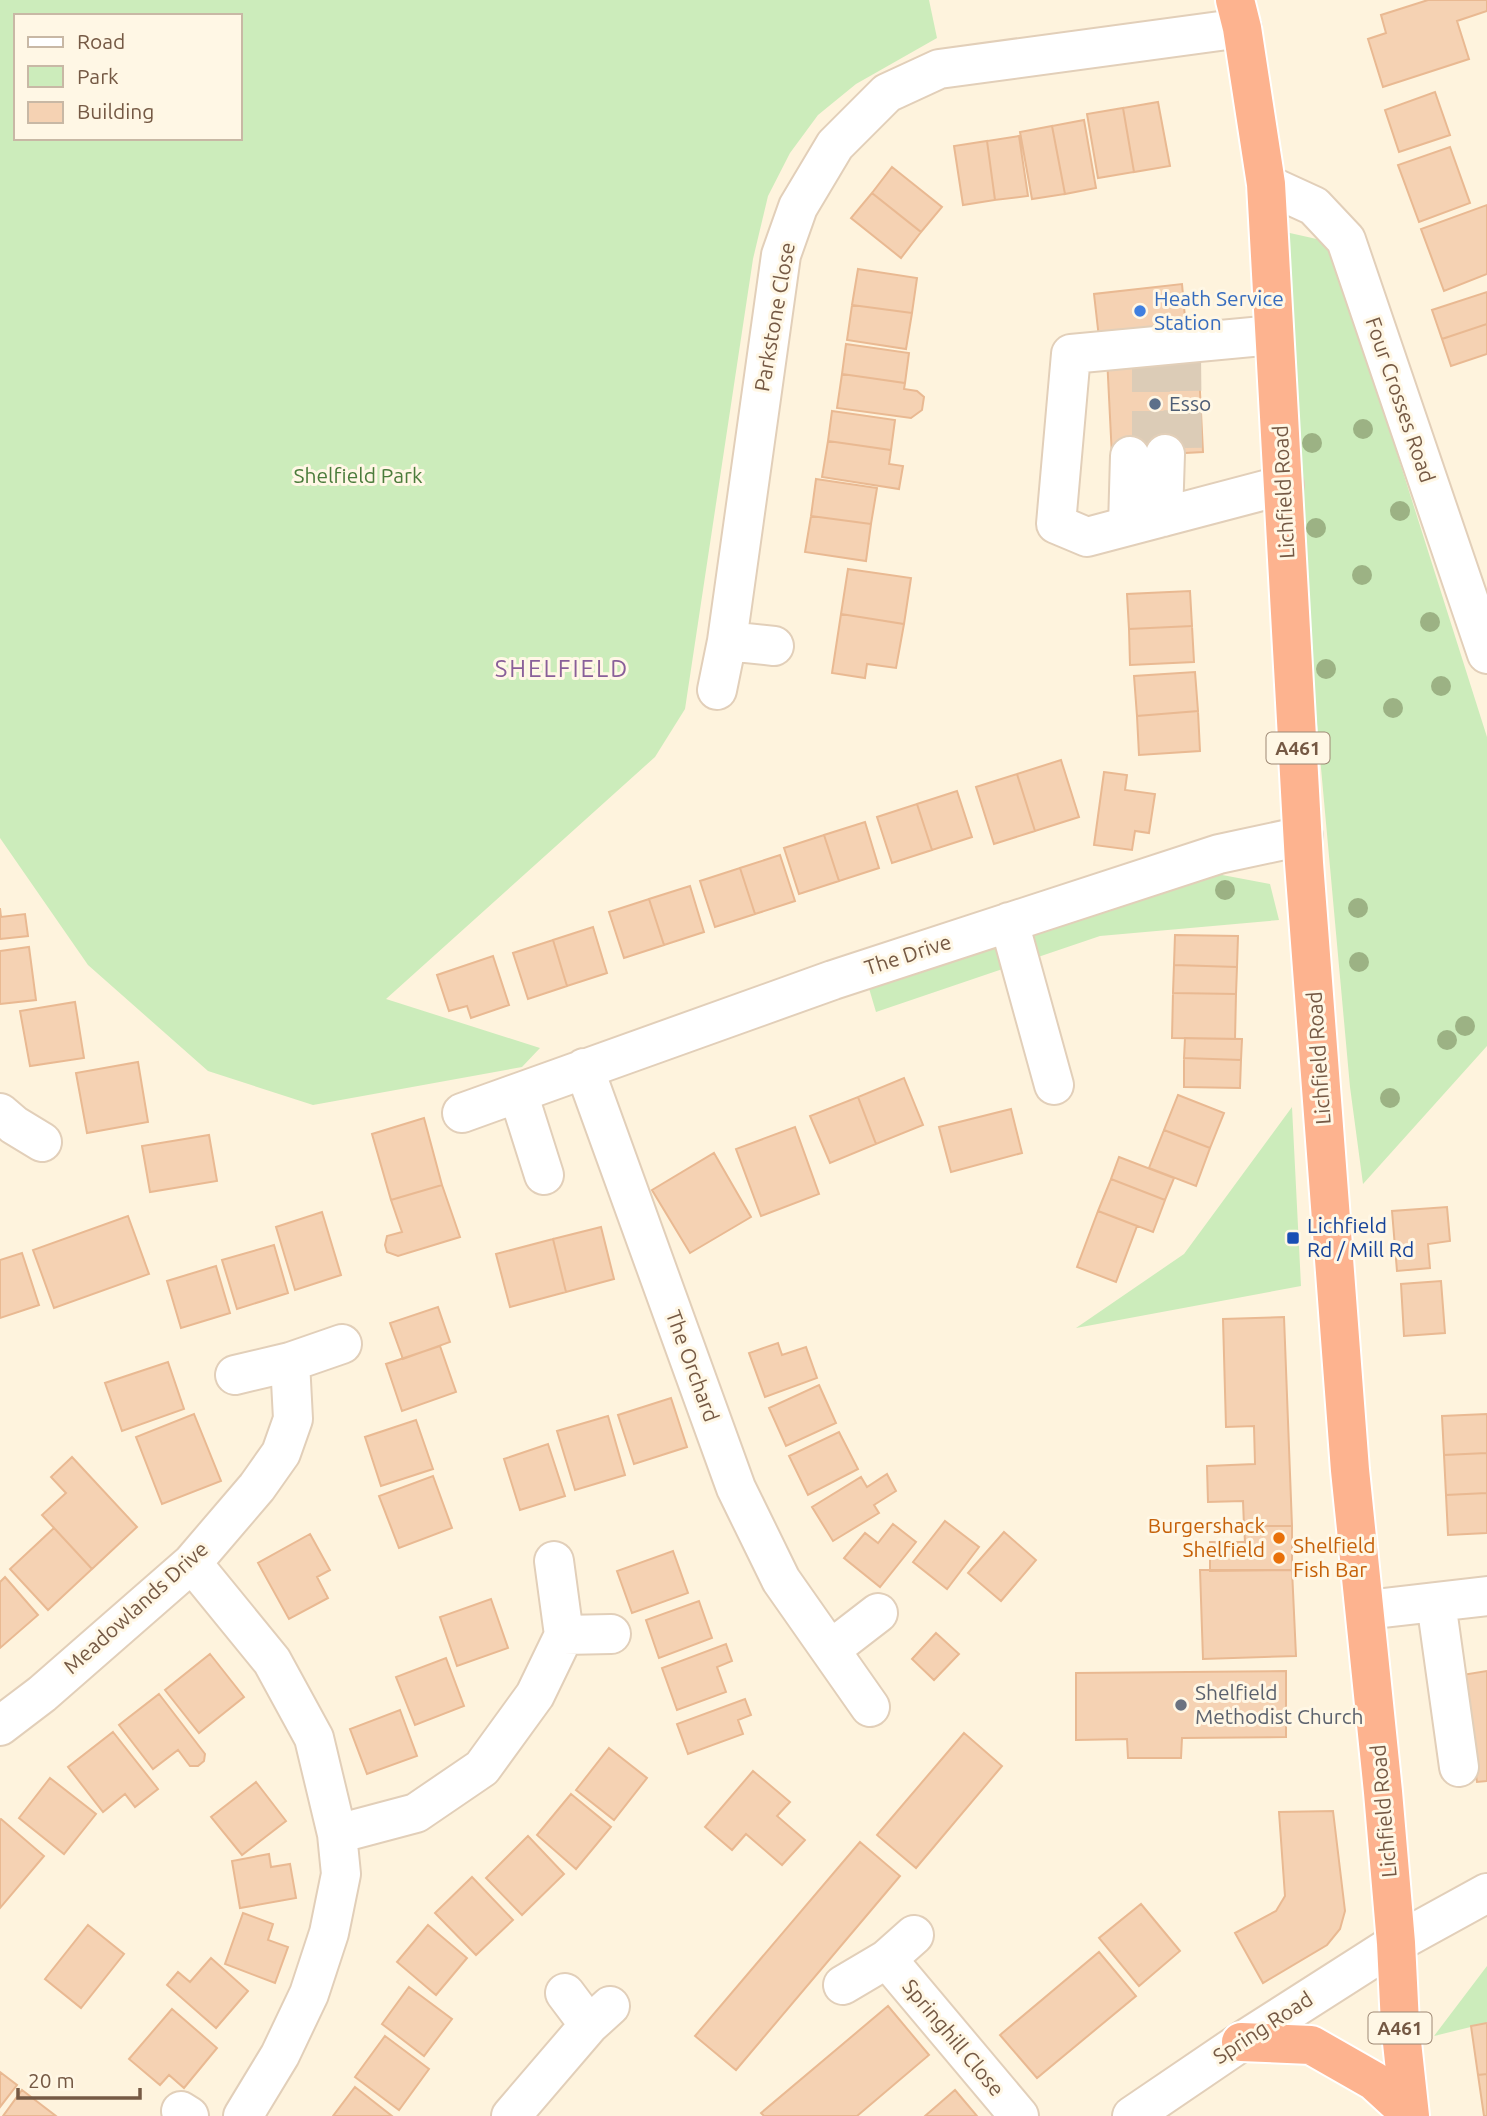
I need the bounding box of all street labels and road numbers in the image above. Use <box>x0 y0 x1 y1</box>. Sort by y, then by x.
street label: Parkstone Close <box>749 240 799 393</box>
street label: Four Crosses Road <box>1361 314 1441 486</box>
street label: Lichfield Road <box>1268 425 1298 559</box>
road number: A461 <box>1266 733 1330 764</box>
street label: The Drive <box>861 929 954 979</box>
street label: Lichfield Road <box>1301 991 1335 1125</box>
street label: The Orchard <box>662 1307 724 1425</box>
street label: Meadowlands Drive <box>58 1536 212 1678</box>
street label: Lichfield Road <box>1365 1744 1401 1879</box>
street label: Springhill Close <box>898 1974 1009 2100</box>
street label: Spring Road <box>1208 1986 1317 2068</box>
road number: A461 <box>1368 2012 1432 2044</box>

